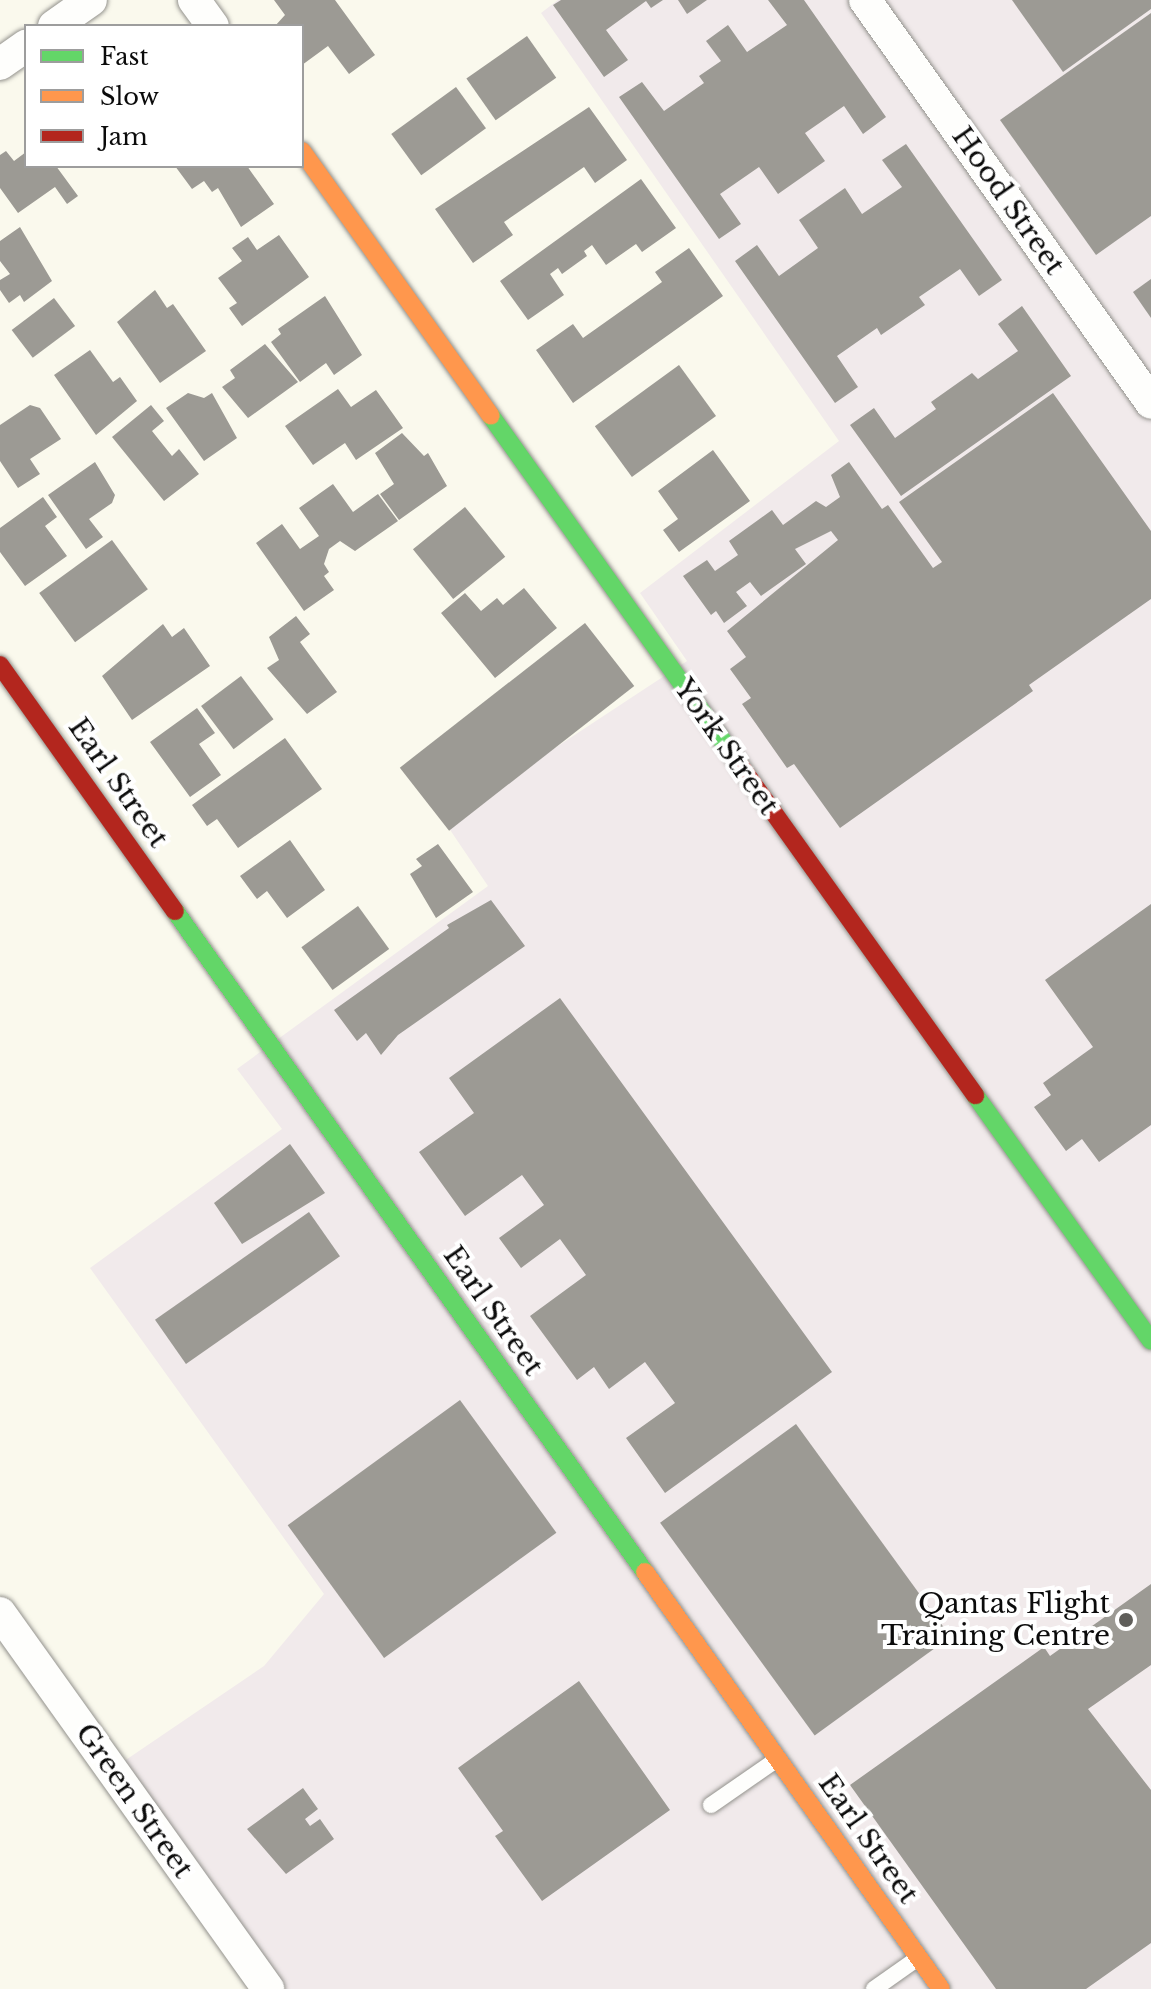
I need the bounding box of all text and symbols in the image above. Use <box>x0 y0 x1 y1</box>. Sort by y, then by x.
legend <box>24 24 304 168</box>
text: Fast <box>100 42 148 71</box>
text: Slow <box>100 82 159 111</box>
street label: Hood Street <box>945 121 1071 281</box>
text: Jam <box>100 122 148 151</box>
street label: York Street <box>667 672 785 822</box>
street label: Earl Street <box>61 712 175 854</box>
street label: Earl Street <box>436 1240 550 1382</box>
place label: Qantas Flight Training Centre <box>881 1587 1110 1653</box>
marker: Qantas Flight Training Centre <box>1117 1611 1135 1629</box>
street label: Green Street <box>68 1717 200 1885</box>
street label: Earl Street <box>811 1768 925 1910</box>

